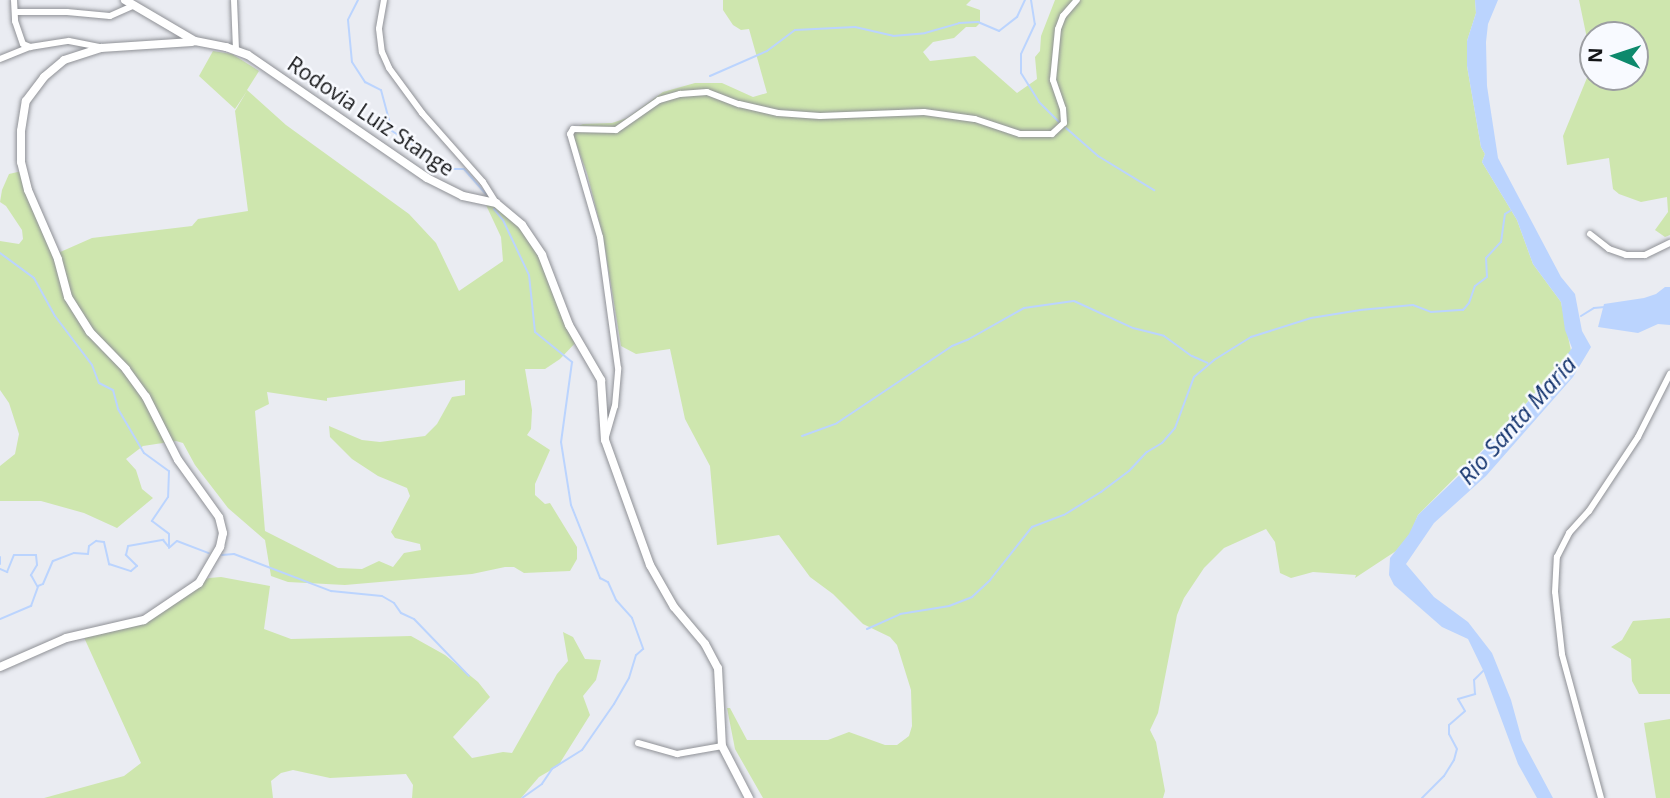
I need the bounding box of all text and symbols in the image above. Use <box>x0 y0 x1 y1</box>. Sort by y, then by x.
north arrow <box>1579 21 1649 91</box>
text: N <box>1582 47 1608 64</box>
street label: Rodovia Luiz Stange <box>283 51 459 181</box>
water label: Rio Santa Maria <box>1452 350 1582 490</box>

